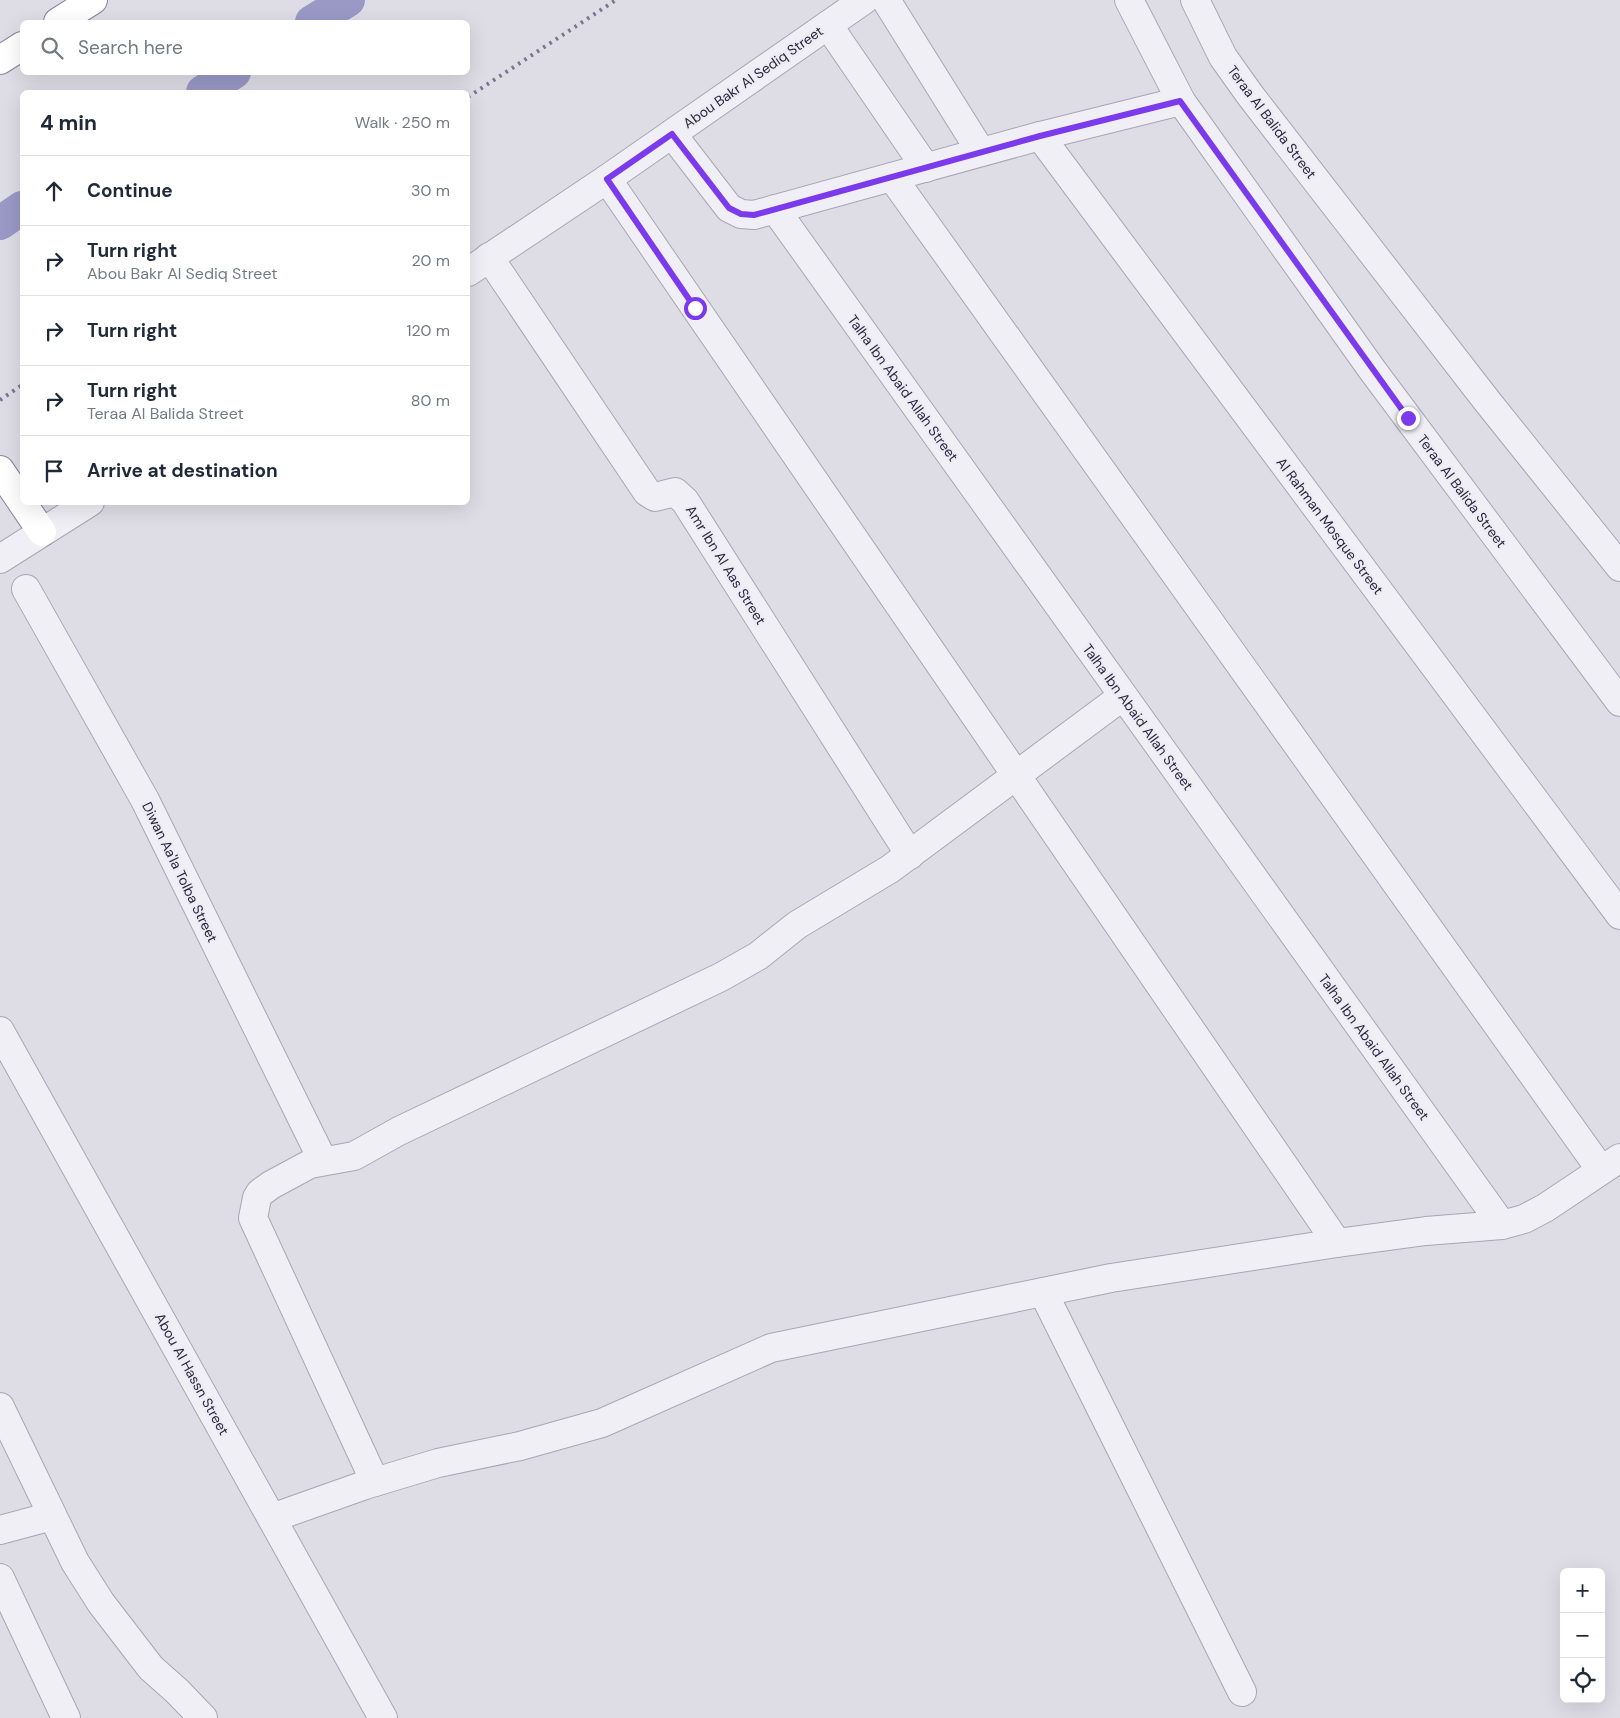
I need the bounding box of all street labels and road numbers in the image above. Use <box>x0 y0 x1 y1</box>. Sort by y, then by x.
street label: Abou Bakr Al Sediq Street <box>680 22 826 132</box>
street label: Teraa Al Balida Street <box>1224 62 1320 182</box>
street label: Talha Ibn Abaid Allah Street <box>844 311 962 465</box>
street label: Teraa Al Balida Street <box>1414 431 1510 551</box>
street label: Al Rahman Mosque Street <box>1273 454 1387 598</box>
street label: Amr Ibn Al Aas Street <box>682 502 770 628</box>
street label: Talha Ibn Abaid Allah Street <box>1079 640 1197 794</box>
street label: Diwan Aa'la Tolba Street <box>138 799 222 945</box>
street label: Talha Ibn Abaid Allah Street <box>1315 970 1433 1124</box>
street label: Abou Al Hassn Street <box>151 1310 233 1438</box>

